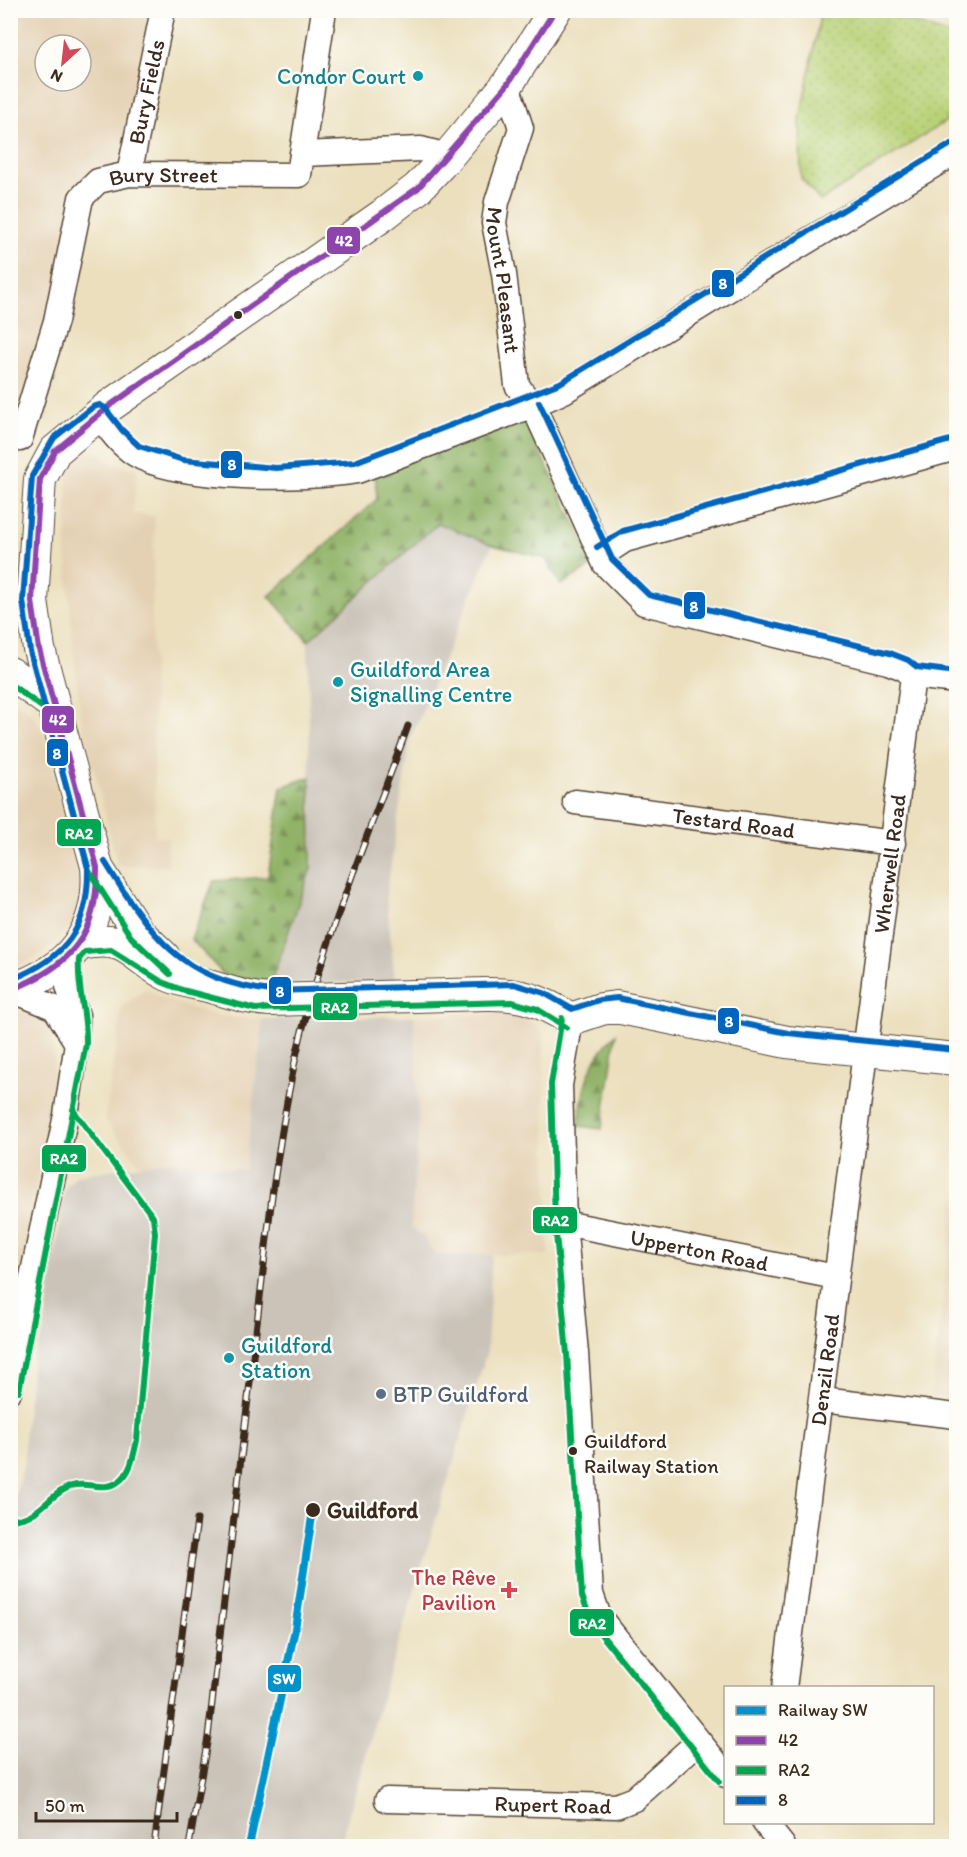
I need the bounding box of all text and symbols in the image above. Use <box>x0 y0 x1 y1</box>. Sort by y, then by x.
north arrow <box>33 33 93 93</box>
street label: Bury Fields <box>123 37 171 147</box>
place label: Condor Court <box>277 63 406 90</box>
text: N <box>47 65 66 87</box>
marker: Condor Court <box>411 69 425 83</box>
street label: Bury Street <box>106 161 218 192</box>
street label: Mount Pleasant <box>480 205 526 355</box>
line badge: 42 <box>326 226 361 255</box>
text: 42 <box>335 231 354 250</box>
line badge: 8 <box>711 269 735 298</box>
text: 8 <box>719 274 728 293</box>
unlabelled marker <box>232 309 244 321</box>
line badge: 8 <box>220 450 243 479</box>
text: 8 <box>228 455 237 474</box>
line badge: 8 <box>683 591 706 620</box>
text: 8 <box>690 597 699 616</box>
place label: Guildford Area Signalling Centre <box>350 656 512 708</box>
marker: Guildford Area Signalling Centre <box>331 675 345 689</box>
line badge: 42 <box>41 705 75 734</box>
text: 42 <box>49 710 68 729</box>
line badge: 8 <box>46 738 69 767</box>
text: 8 <box>53 744 62 763</box>
street label: Wherwell Road <box>867 792 912 935</box>
street label: Testard Road <box>671 802 797 844</box>
line badge: RA2 <box>56 818 102 847</box>
text: RA2 <box>65 824 94 843</box>
line badge: 8 <box>268 976 292 1005</box>
text: 8 <box>276 982 285 1001</box>
line badge: RA2 <box>312 992 358 1021</box>
text: RA2 <box>321 998 350 1017</box>
line badge: 8 <box>717 1007 740 1035</box>
text: 8 <box>725 1012 734 1031</box>
line badge: RA2 <box>41 1144 87 1173</box>
text: RA2 <box>50 1149 79 1168</box>
line badge: RA2 <box>532 1206 578 1234</box>
text: RA2 <box>541 1211 570 1230</box>
street label: Upperton Road <box>628 1223 771 1277</box>
street label: Denzil Road <box>805 1312 846 1427</box>
place label: Guildford Station <box>241 1332 332 1384</box>
marker: Guildford Station <box>222 1351 236 1365</box>
place label: BTP Guildford <box>393 1381 529 1408</box>
marker: BTP Guildford <box>374 1387 388 1401</box>
place label: Guildford Railway Station <box>584 1429 719 1478</box>
marker: Guildford Railway Station <box>567 1445 579 1457</box>
place label: Guildford <box>327 1497 418 1524</box>
marker: Guildford <box>304 1501 322 1519</box>
place label: The Rêve Pavilion <box>412 1564 497 1616</box>
marker: The Rêve Pavilion <box>500 1581 518 1599</box>
line badge: RA2 <box>569 1608 615 1637</box>
text: RA2 <box>578 1614 607 1633</box>
line badge: SW <box>267 1664 302 1693</box>
text: SW <box>273 1669 296 1688</box>
legend <box>724 1686 934 1824</box>
text: Railway SW <box>778 1699 868 1721</box>
text: 42 <box>778 1729 799 1751</box>
text: RA2 <box>778 1759 810 1781</box>
scale bar <box>36 1785 177 1823</box>
text: 8 <box>778 1789 788 1811</box>
street label: Rupert Road <box>494 1790 612 1820</box>
text: 50 m <box>45 1795 85 1817</box>

